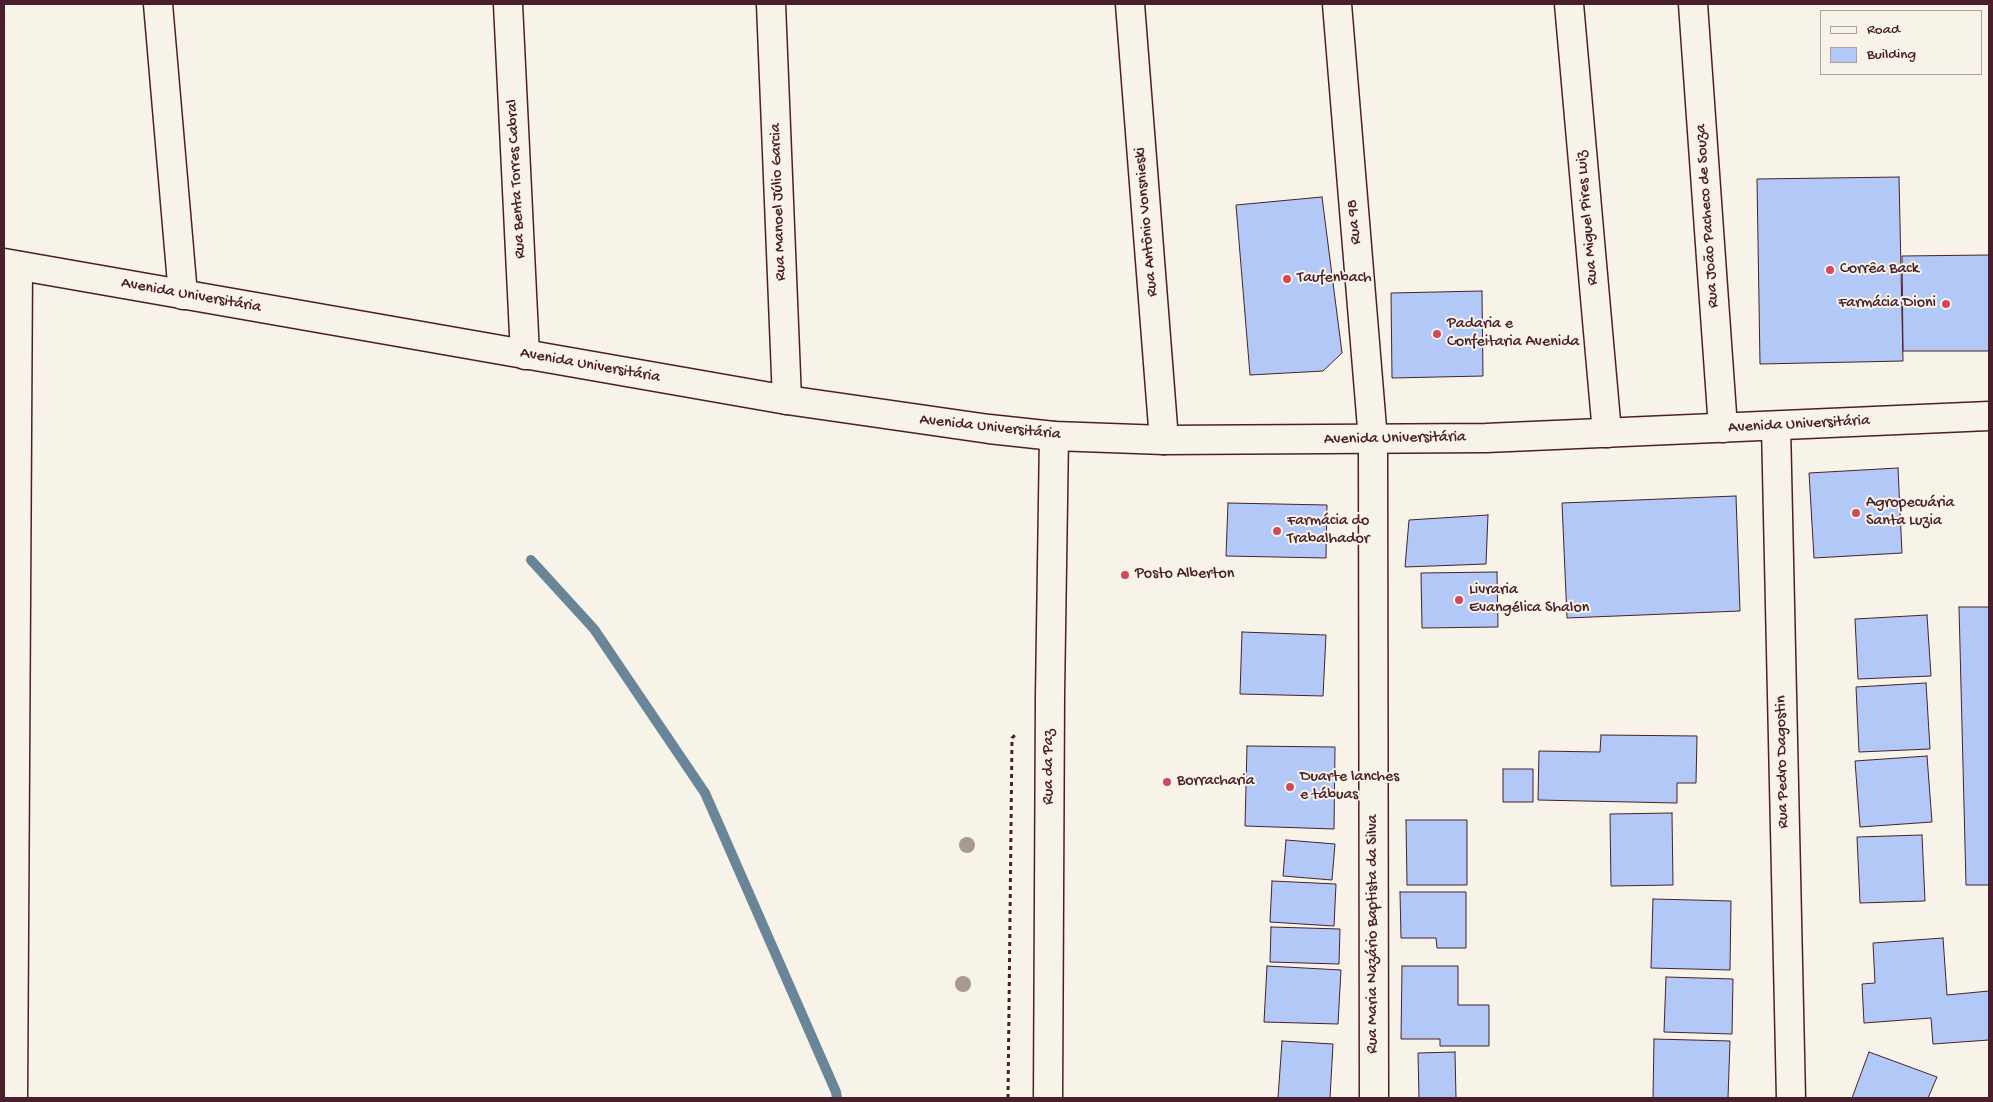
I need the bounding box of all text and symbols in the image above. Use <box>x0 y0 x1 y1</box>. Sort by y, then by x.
legend <box>1820 10 1983 75</box>
text: Road <box>1867 21 1900 39</box>
text: Building <box>1867 46 1916 64</box>
street label: Rua Benta Torres Cabral <box>503 99 531 259</box>
street label: Rua Manoel Júlio Garcia <box>767 123 791 281</box>
street label: Rua João Pacheco de Souza <box>1692 123 1724 309</box>
street label: Rua Antônio Vonsnieski <box>1131 146 1163 298</box>
street label: Rua Miguel Pires Luiz <box>1573 150 1603 286</box>
street label: Rua 98 <box>1343 199 1367 245</box>
place label: Corrêa Back <box>1840 260 1919 280</box>
marker: Corrêa Back <box>1824 264 1836 276</box>
place label: Taufenbach <box>1297 269 1372 289</box>
marker: Taufenbach <box>1281 273 1293 285</box>
street label: Avenida Universitária <box>119 274 263 318</box>
place label: Farmácia Dioni <box>1838 294 1936 314</box>
marker: Farmácia Dioni <box>1940 298 1952 310</box>
place label: Padaria e Confeitaria Avenida <box>1447 315 1580 353</box>
marker: Padaria e Confeitaria Avenida <box>1431 328 1443 340</box>
street label: Avenida Universitária <box>518 344 662 388</box>
street label: Avenida Universitária <box>918 411 1062 445</box>
street label: Avenida Universitária <box>1728 412 1870 438</box>
street label: Avenida Universitária <box>1324 428 1466 450</box>
place label: Agropecuária Santa Luzia <box>1866 494 1954 532</box>
marker: Agropecuária Santa Luzia <box>1850 507 1862 519</box>
place label: Farmácia do Trabalhador <box>1287 512 1369 550</box>
marker: Farmácia do Trabalhador <box>1271 525 1283 537</box>
place label: Posto Alberton <box>1135 565 1234 585</box>
marker: Posto Alberton <box>1119 569 1131 581</box>
place label: Livraria Evangélica Shalon <box>1469 581 1589 619</box>
marker: Livraria Evangélica Shalon <box>1453 594 1465 606</box>
street label: Rua Pedro Dagostin <box>1772 695 1794 829</box>
street label: Rua da Paz <box>1040 729 1060 805</box>
place label: Duarte lanches e tábuas <box>1300 768 1399 806</box>
place label: Borracharia <box>1177 772 1255 792</box>
marker: Borracharia <box>1161 776 1173 788</box>
marker: Duarte lanches e tábuas <box>1284 781 1296 793</box>
street label: Rua Maria Nazário Baptista da Silva <box>1364 814 1384 1054</box>

